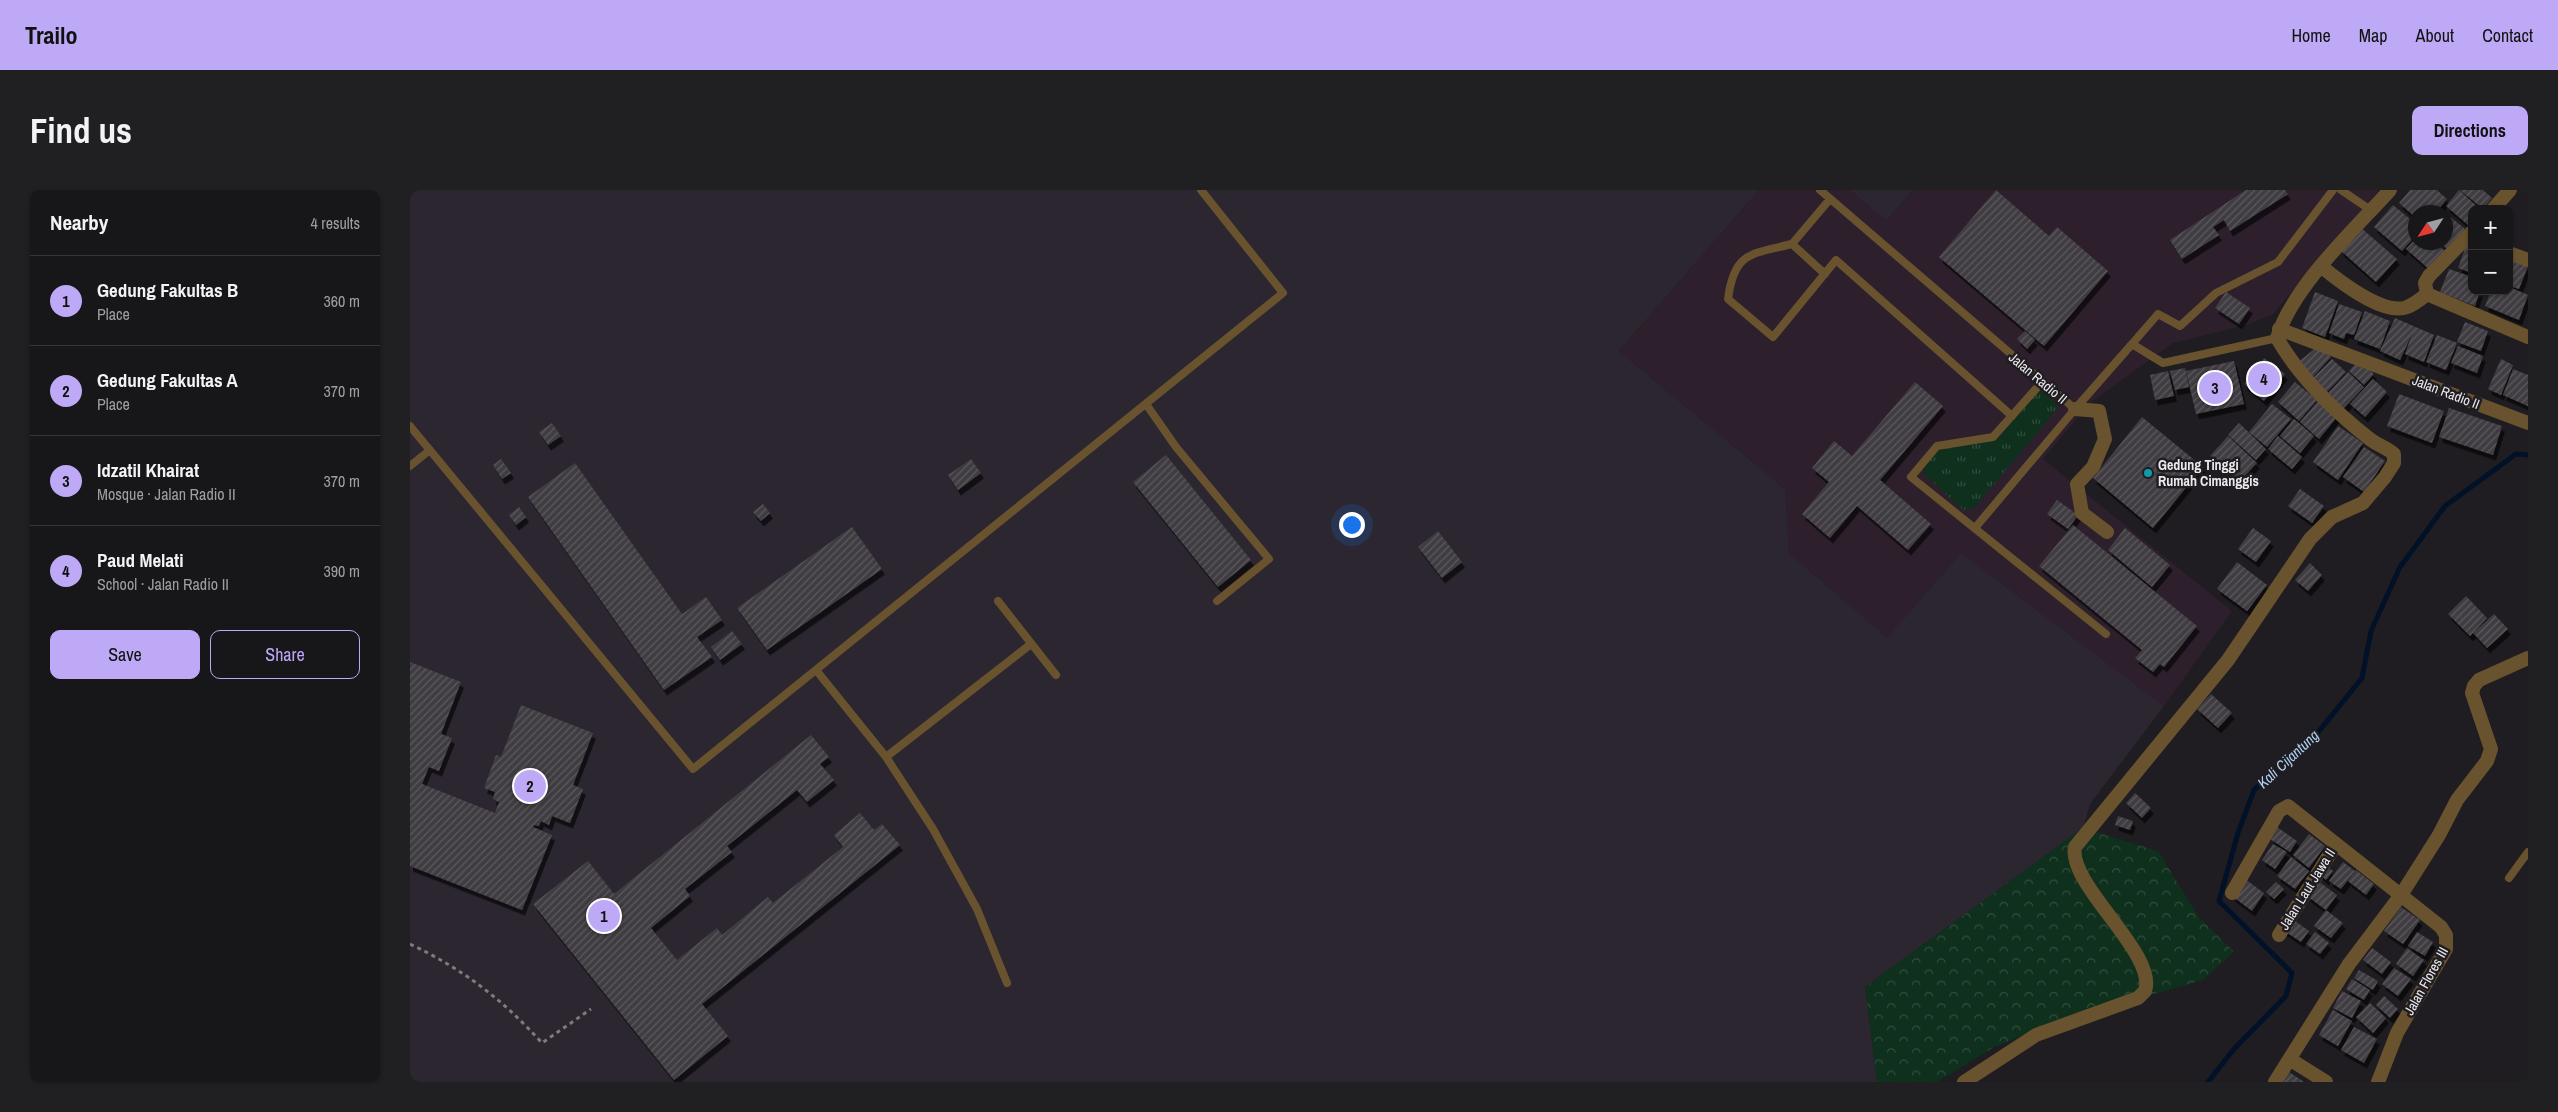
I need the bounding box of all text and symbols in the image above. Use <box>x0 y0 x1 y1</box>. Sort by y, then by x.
text: Trailo <box>25 19 78 51</box>
text: Home <box>2291 23 2331 48</box>
text: Map <box>2359 23 2388 48</box>
text: About <box>2416 23 2454 48</box>
text: Contact <box>2482 23 2533 48</box>
button: Directions <box>2412 106 2528 155</box>
text: Find us <box>30 107 132 154</box>
north arrow <box>2408 205 2453 250</box>
map controls <box>2468 205 2513 295</box>
button: + <box>2468 205 2513 250</box>
text: Nearby <box>50 208 108 237</box>
text: 4 results <box>310 212 360 234</box>
button: − <box>2468 250 2513 295</box>
text: Gedung Fakultas B <box>97 277 238 303</box>
text: 1 <box>62 290 70 312</box>
text: 360 m <box>324 290 360 312</box>
text: Place <box>97 303 130 325</box>
street label: Jalan Radio II <box>2005 348 2071 408</box>
pin: 4 <box>2248 360 2280 398</box>
text: Gedung Fakultas A <box>97 367 238 393</box>
pin: 3 <box>2199 369 2231 407</box>
street label: Jalan Radio II <box>2410 371 2482 413</box>
text: 2 <box>62 380 70 402</box>
text: 370 m <box>324 380 360 402</box>
text: Place <box>97 393 130 415</box>
place label: Gedung Tinggi Rumah Cimanggis <box>2158 456 2259 490</box>
text: Idzatil Khairat <box>97 457 199 483</box>
marker: Gedung Tinggi Rumah Cimanggis <box>2142 467 2154 479</box>
text: 3 <box>62 470 70 492</box>
text: 370 m <box>324 470 360 492</box>
text: Mosque · Jalan Radio II <box>97 483 236 505</box>
your location <box>1339 512 1365 538</box>
text: Paud Melati <box>97 547 184 573</box>
text: 4 <box>62 560 70 582</box>
text: 390 m <box>324 560 360 582</box>
text: School · Jalan Radio II <box>97 573 229 595</box>
button: Save <box>50 630 200 679</box>
button: Share <box>210 630 360 679</box>
water label: Kali Cijantung <box>2253 725 2324 793</box>
pin: 2 <box>514 767 546 805</box>
street label: Jalan Laut Jawa II <box>2275 845 2339 933</box>
pin: 1 <box>588 897 620 935</box>
street label: Jalan Flores III <box>2400 944 2452 1018</box>

